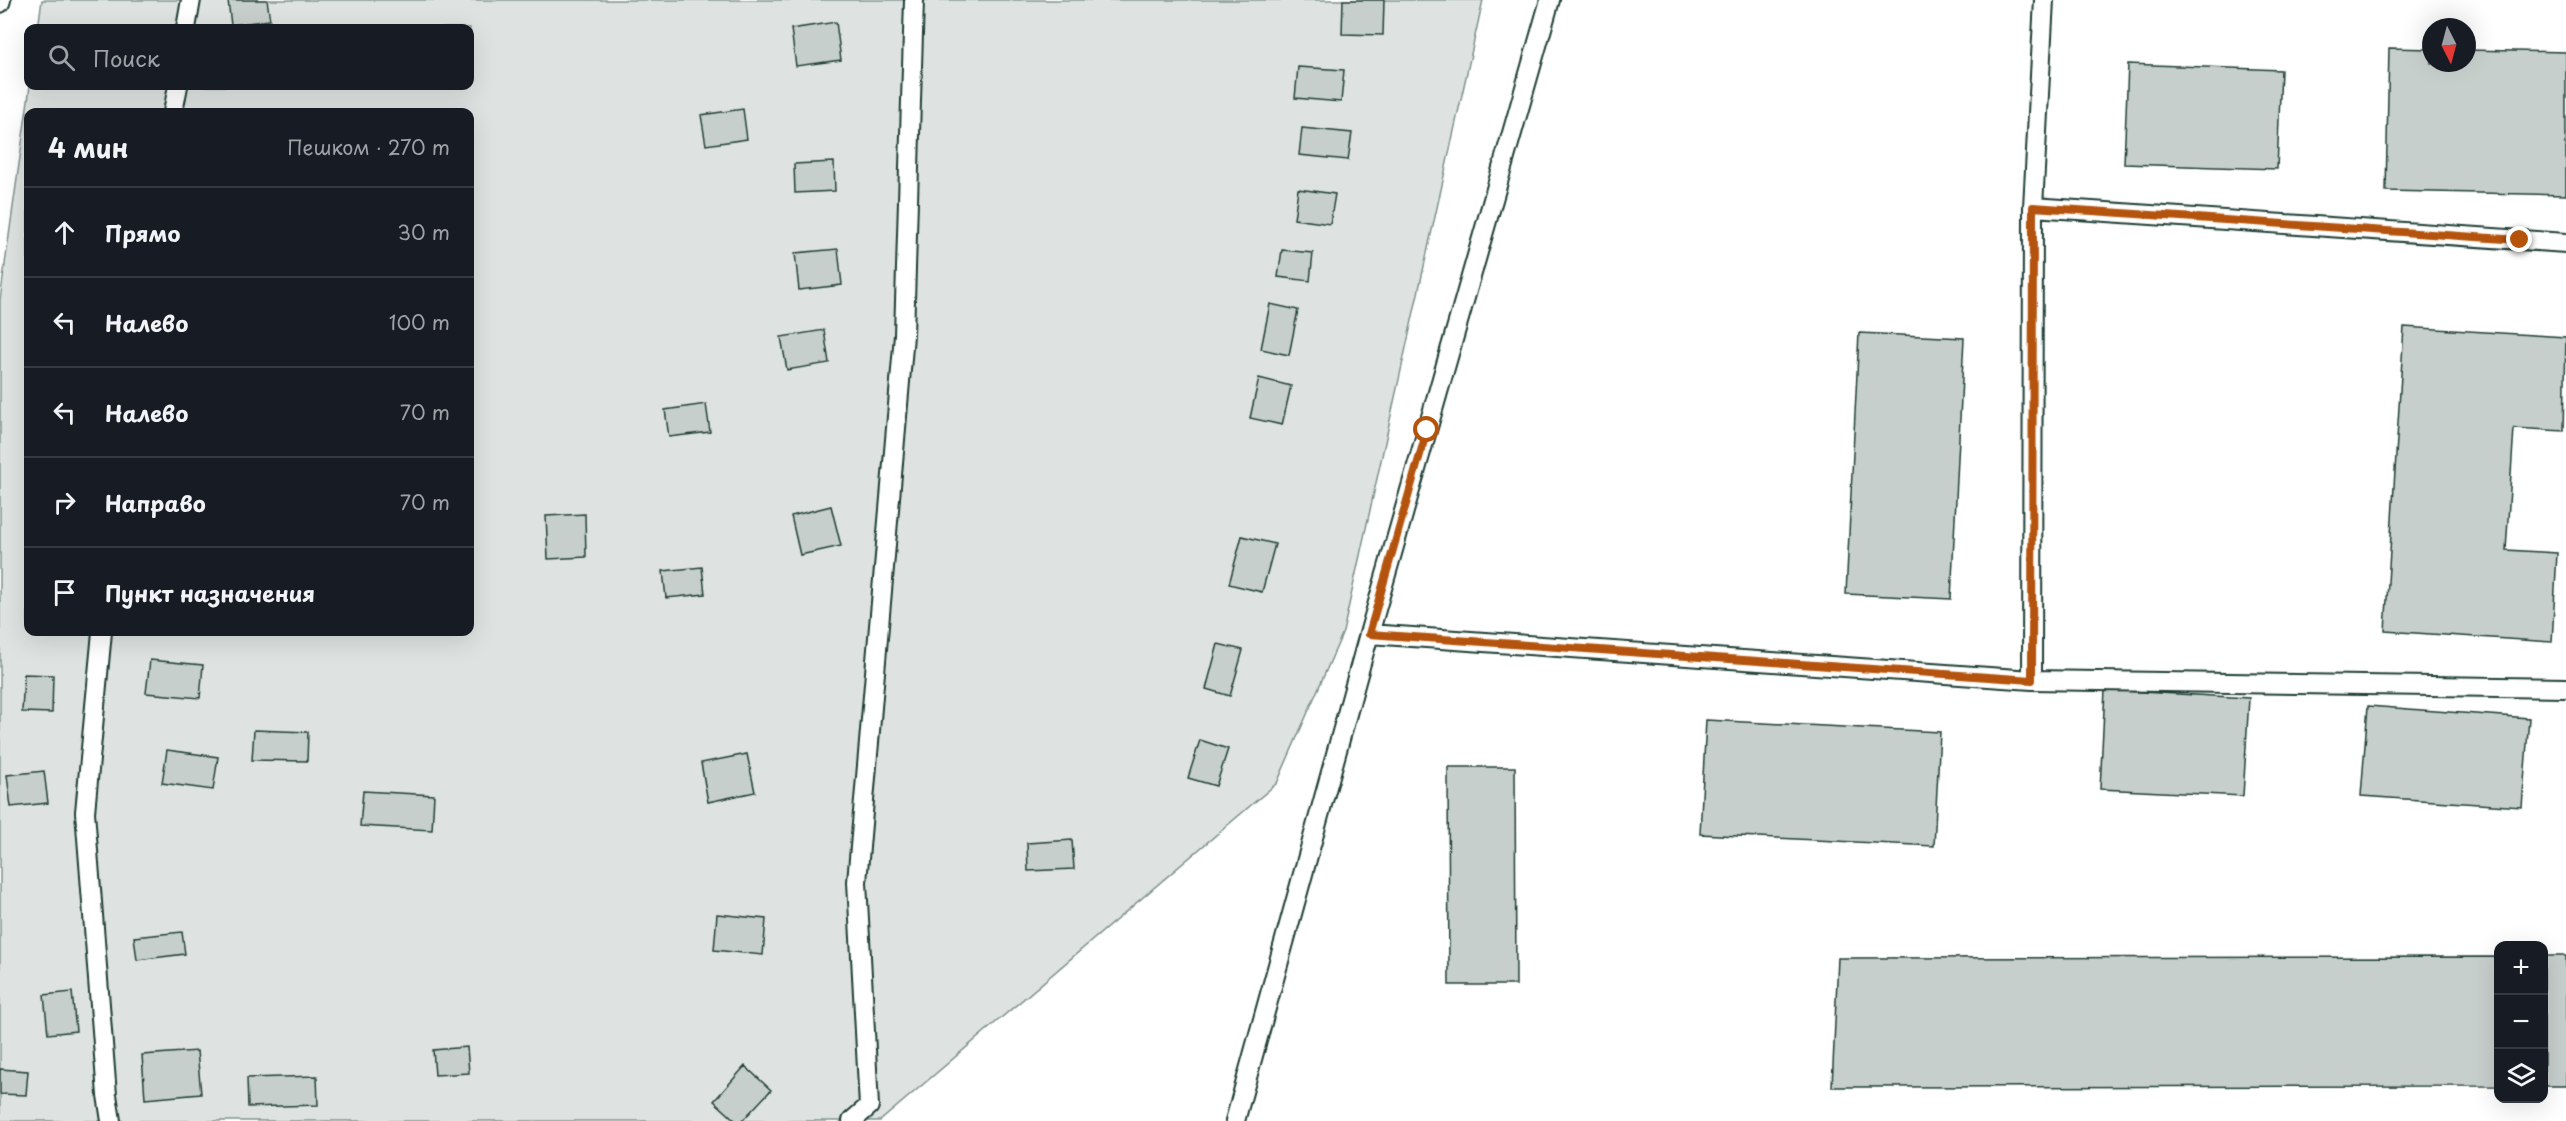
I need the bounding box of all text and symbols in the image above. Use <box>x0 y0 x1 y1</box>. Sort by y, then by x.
north arrow <box>2422 18 2476 72</box>
search box <box>24 24 474 90</box>
icon: search <box>45 41 78 74</box>
text: Поиск <box>93 41 160 74</box>
text: 4 мин <box>48 128 129 167</box>
text: Пешком · 270 m <box>287 132 450 162</box>
icon: ahead <box>48 216 81 249</box>
text: Прямо <box>105 216 180 249</box>
text: 30 m <box>397 217 450 247</box>
route end <box>2506 226 2532 252</box>
icon: left <box>48 306 81 339</box>
text: Налево <box>105 306 188 339</box>
text: 100 m <box>389 307 450 337</box>
icon: left <box>48 396 81 429</box>
text: Налево <box>105 396 188 429</box>
text: 70 m <box>400 397 450 427</box>
route start <box>1413 416 1439 442</box>
icon: right <box>48 486 81 519</box>
text: Направо <box>105 486 206 519</box>
text: 70 m <box>400 487 450 517</box>
icon: arrive <box>48 576 81 609</box>
text: Пункт назначения <box>105 576 315 609</box>
map controls <box>2494 941 2548 1103</box>
button: + <box>2494 941 2548 995</box>
button: − <box>2494 995 2548 1049</box>
button: layers <box>2494 1049 2548 1103</box>

